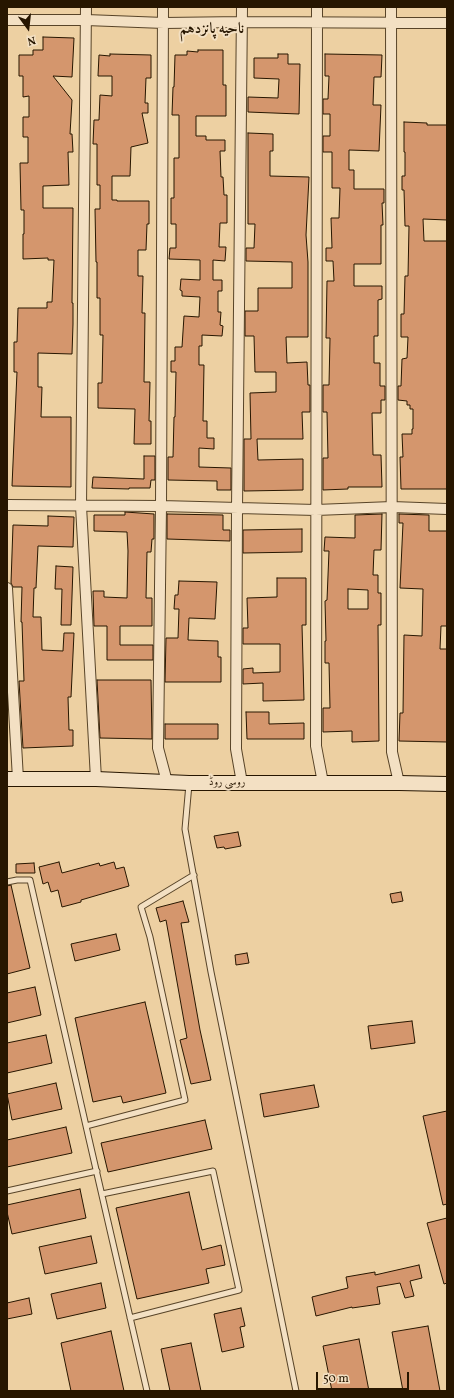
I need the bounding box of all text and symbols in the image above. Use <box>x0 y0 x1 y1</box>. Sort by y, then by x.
north arrow <box>8 8 48 48</box>
district label: ناحیه پانزدهم <box>180 21 244 39</box>
text: N <box>25 32 37 48</box>
street label: روسی روڈ <box>209 776 245 790</box>
scale bar <box>318 1364 411 1390</box>
text: 50 m <box>323 1371 349 1387</box>

